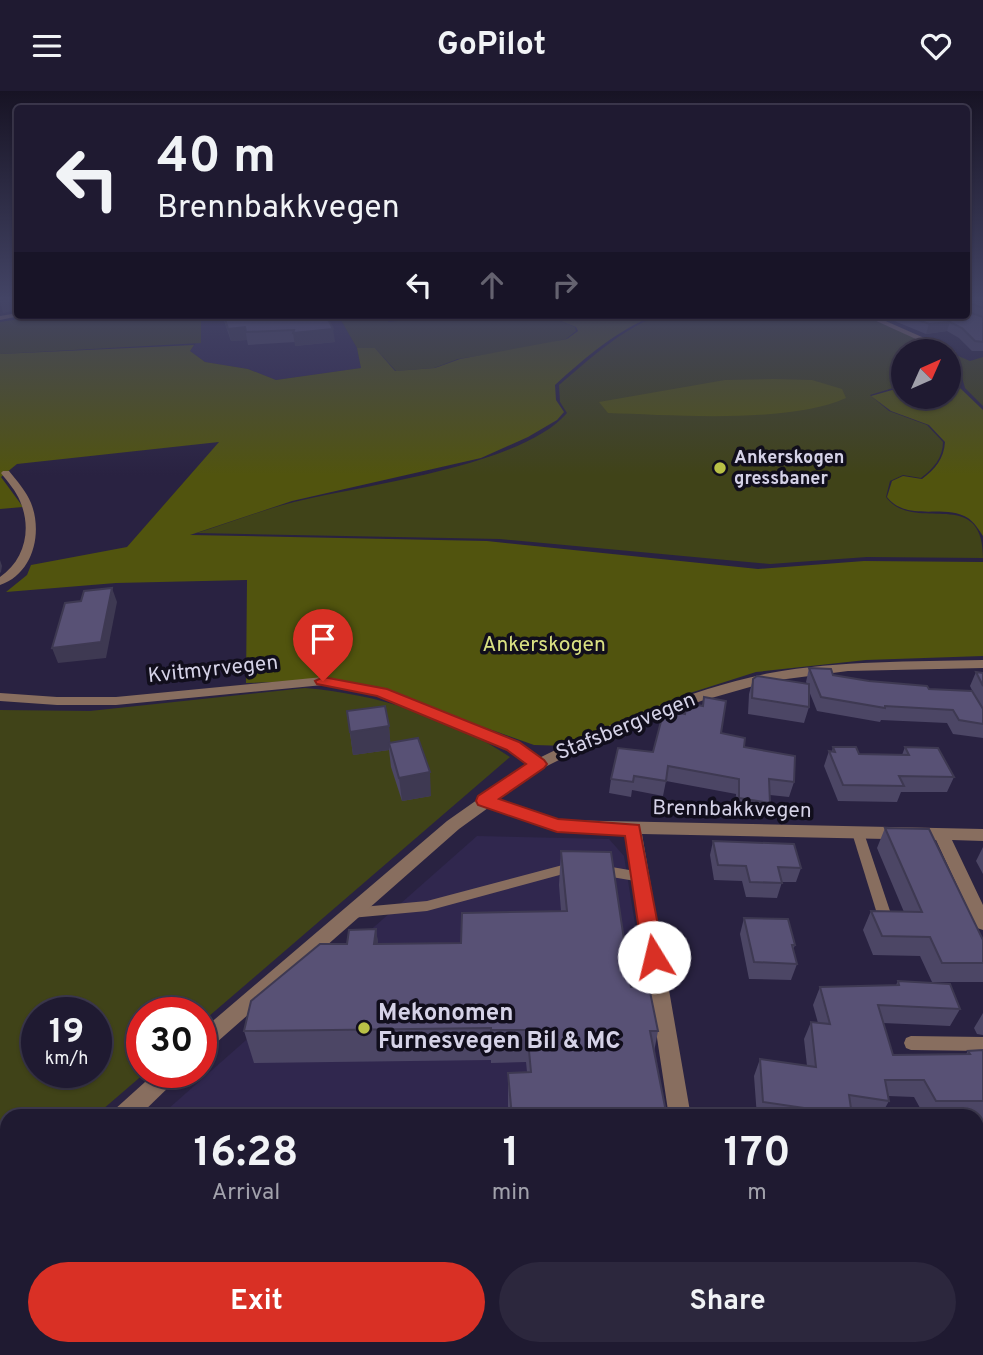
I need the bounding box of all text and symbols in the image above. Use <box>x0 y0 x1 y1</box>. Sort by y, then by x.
text: GoPilot <box>437 26 546 66</box>
icon: menu <box>28 27 66 65</box>
icon: heart <box>917 27 955 65</box>
text: 40 m <box>157 128 276 190</box>
icon: left <box>42 133 133 224</box>
text: Brennbakkvegen <box>157 189 400 229</box>
icon: left <box>400 266 438 304</box>
icon: ahead <box>473 266 511 304</box>
icon: right <box>546 266 584 304</box>
north arrow <box>891 339 961 409</box>
map controls <box>891 339 961 409</box>
place label: Ankerskogen gressbaner <box>734 447 844 491</box>
marker: Ankerskogen gressbaner <box>712 460 728 476</box>
pin <box>293 609 353 681</box>
icon: arrive <box>304 620 342 658</box>
park label: Ankerskogen <box>482 632 606 659</box>
street label: Kvitmyrvegen <box>146 650 280 690</box>
street label: Stafsbergvegen <box>552 687 700 767</box>
street label: Brennbakkvegen <box>652 795 812 825</box>
position arrow <box>617 920 691 994</box>
speed limit sign: 30 <box>126 997 217 1088</box>
place label: Mekonomen Furnesvegen Bil & MC <box>378 999 621 1057</box>
text: 19 <box>49 1011 84 1055</box>
marker: Mekonomen Furnesvegen Bil & MC <box>356 1020 372 1036</box>
text: km/h <box>45 1048 88 1071</box>
text: 16:28 <box>193 1128 298 1181</box>
text: 1 <box>503 1128 519 1181</box>
text: 170 <box>724 1128 791 1181</box>
text: Arrival <box>212 1179 280 1208</box>
text: min <box>492 1179 530 1208</box>
text: m <box>747 1179 767 1208</box>
button: Exit <box>28 1262 485 1342</box>
button: Share <box>499 1262 956 1342</box>

